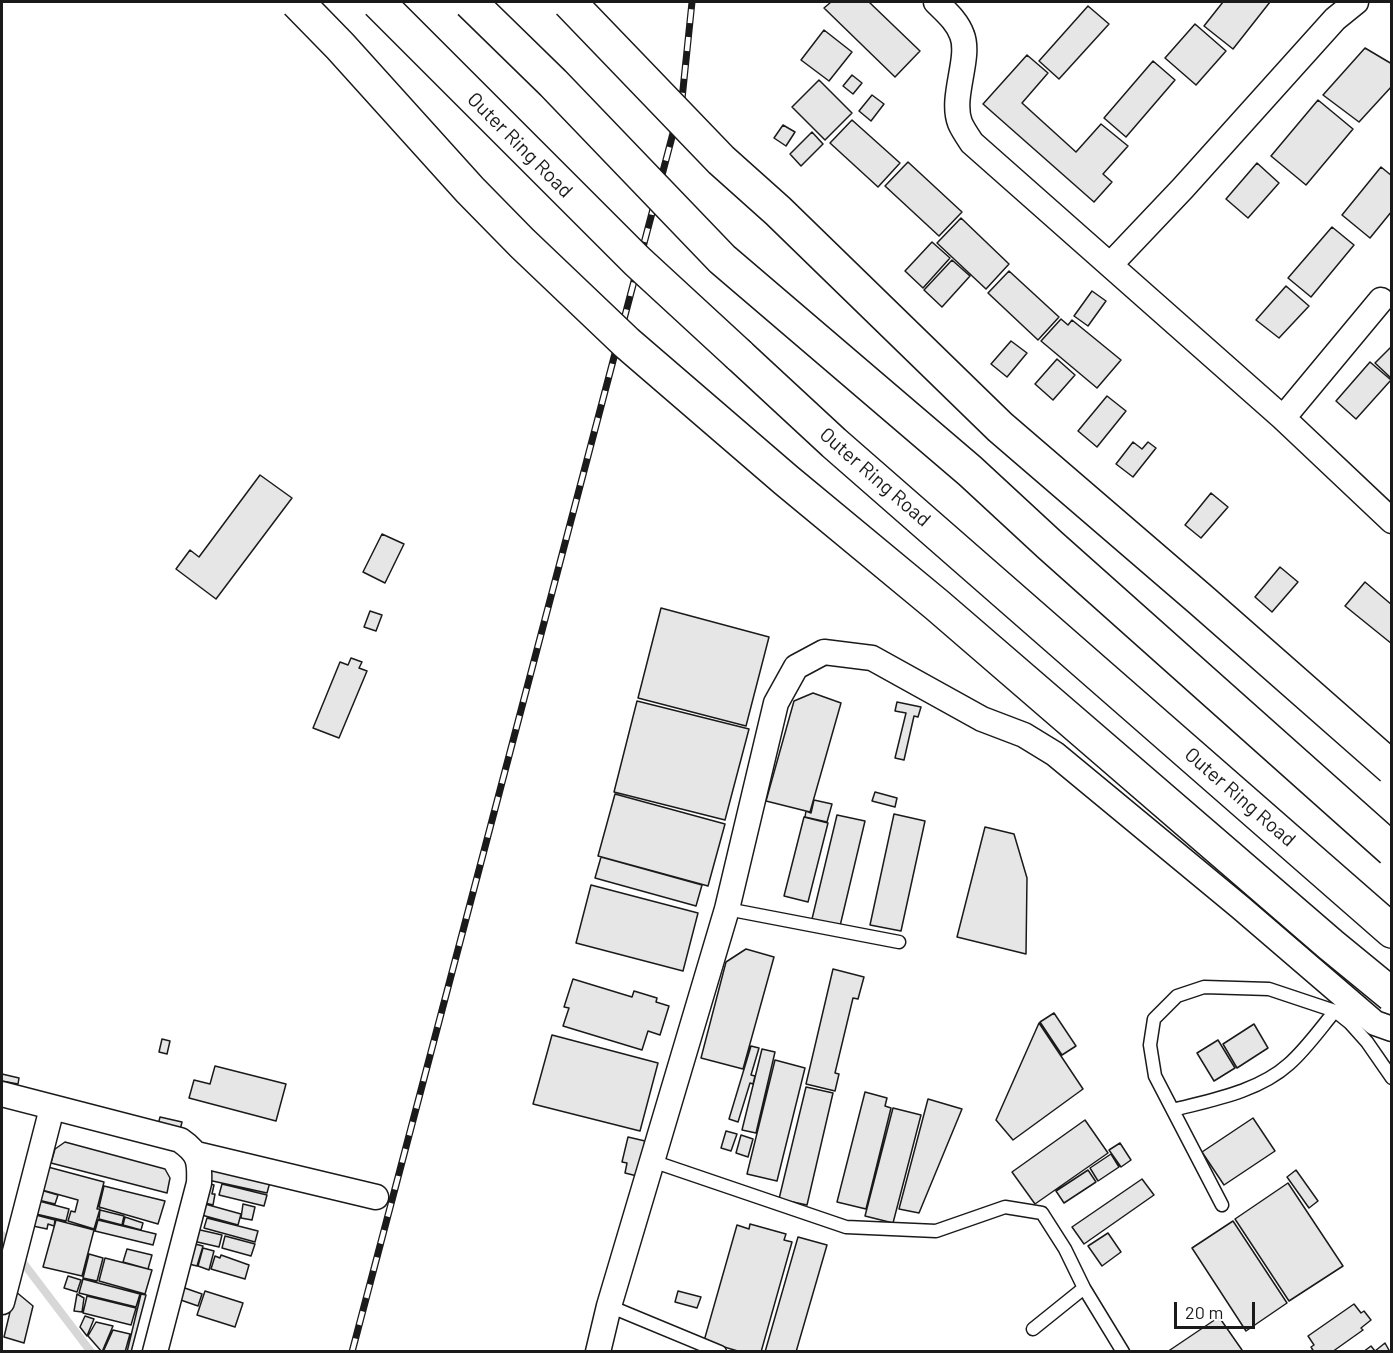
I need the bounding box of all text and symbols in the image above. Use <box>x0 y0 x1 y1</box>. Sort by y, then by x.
street label: Outer Ring Road <box>462 87 578 203</box>
street label: Outer Ring Road <box>815 422 935 532</box>
street label: Outer Ring Road <box>1180 742 1300 852</box>
scale bar <box>1177 1290 1258 1328</box>
text: 20 m <box>1185 1301 1223 1323</box>

